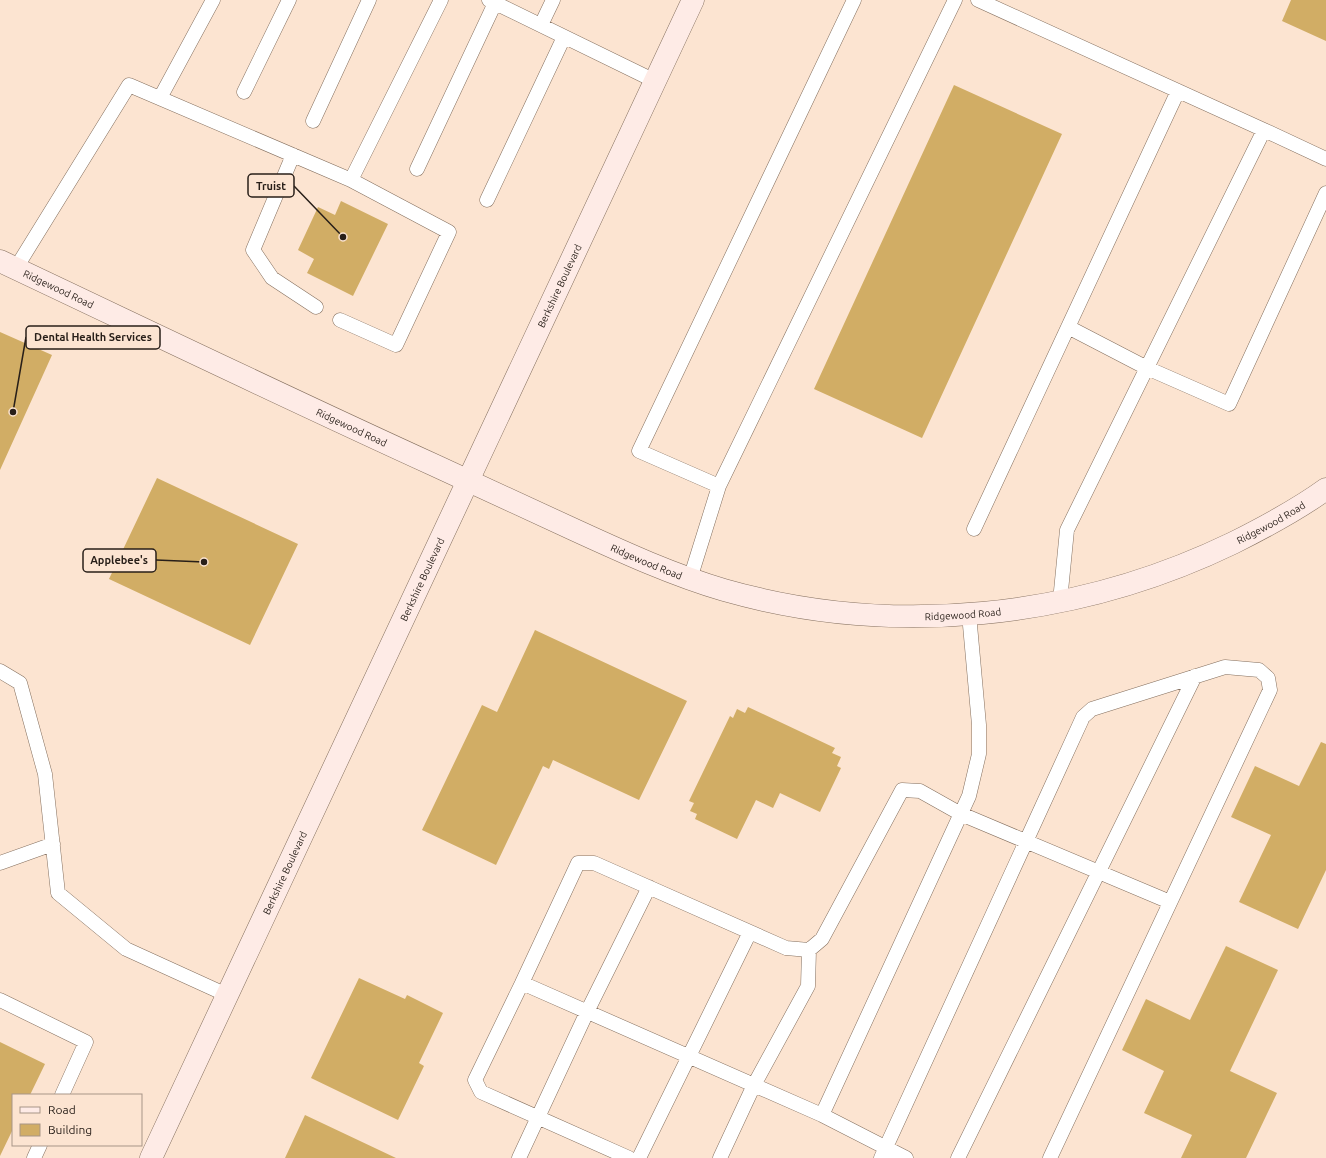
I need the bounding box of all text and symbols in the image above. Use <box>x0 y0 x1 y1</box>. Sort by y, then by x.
callout: Truist <box>248 174 294 197</box>
text: Truist <box>256 180 286 192</box>
street label: Berkshire Boulevard <box>535 242 583 329</box>
street label: Ridgewood Road <box>22 267 96 310</box>
callout: Dental Health Services <box>26 326 160 349</box>
text: Dental Health Services <box>34 331 152 343</box>
street label: Ridgewood Road <box>315 406 389 448</box>
street label: Ridgewood Road <box>1235 499 1307 546</box>
street label: Berkshire Boulevard <box>398 536 446 623</box>
street label: Ridgewood Road <box>609 542 684 581</box>
callout: Applebee's <box>83 549 156 572</box>
text: Applebee's <box>90 554 148 566</box>
street label: Ridgewood Road <box>925 606 1002 622</box>
street label: Berkshire Boulevard <box>260 829 309 916</box>
legend <box>12 1094 142 1146</box>
text: Road <box>48 1103 76 1116</box>
text: Building <box>48 1123 92 1136</box>

